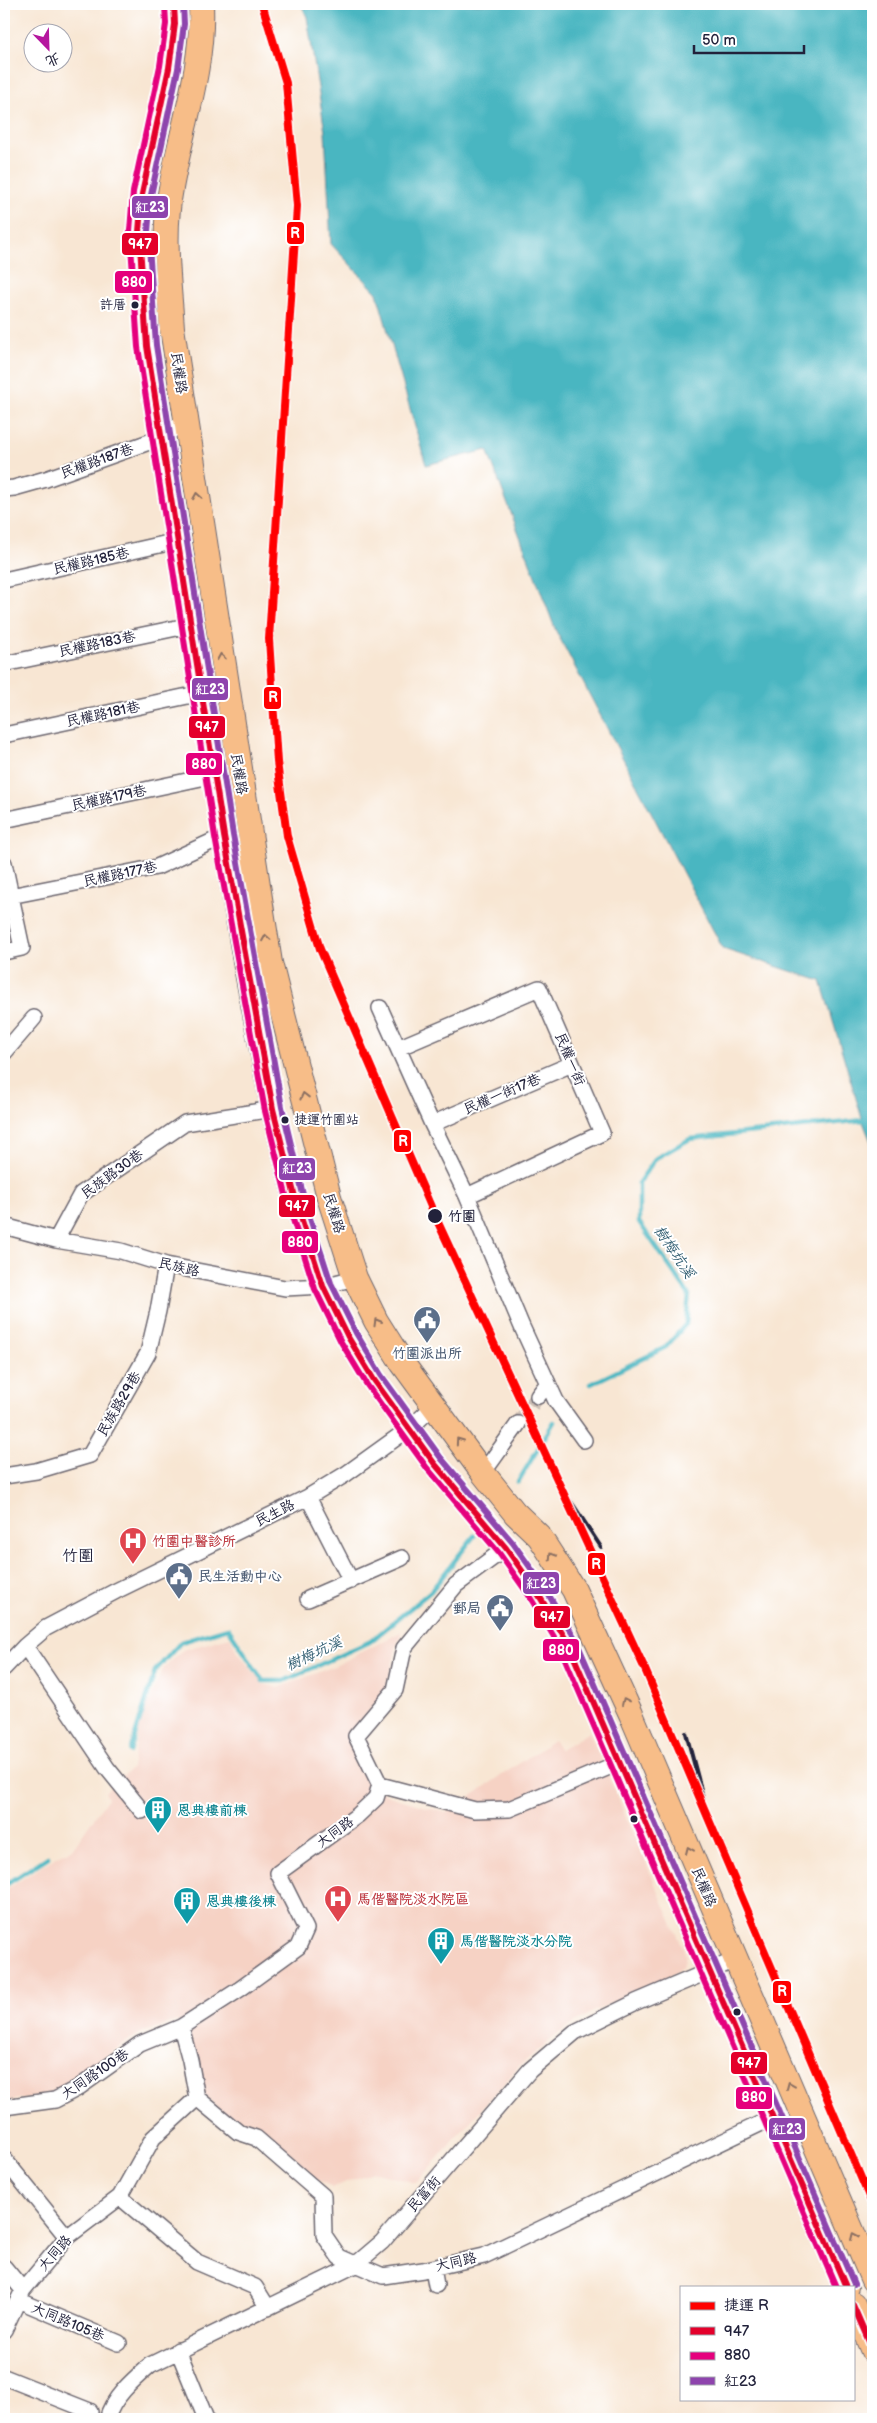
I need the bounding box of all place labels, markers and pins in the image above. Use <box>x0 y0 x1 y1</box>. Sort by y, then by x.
place label: 許厝 <box>100 297 126 313</box>
marker: 許厝 <box>130 300 140 310</box>
place label: 捷運竹圍站 <box>294 1112 359 1128</box>
marker: 捷運竹圍站 <box>280 1115 290 1125</box>
marker: 竹圍 <box>426 1207 444 1225</box>
place label: 竹圍 <box>448 1208 476 1225</box>
public building icon: 竹圍派出所 <box>412 1305 442 1344</box>
place label: 竹圍派出所 <box>392 1345 462 1362</box>
hospital icon: 竹圍中醫診所 <box>118 1526 148 1565</box>
place label: 竹圍中醫診所 <box>152 1533 236 1550</box>
public building icon: 民生活動中心 <box>164 1561 194 1600</box>
place label: 民生活動中心 <box>198 1568 282 1585</box>
public building icon: 郵局 <box>485 1593 515 1632</box>
place label: 郵局 <box>453 1600 481 1617</box>
building icon: 恩典樓前棟 <box>143 1795 173 1834</box>
place label: 恩典樓前棟 <box>177 1802 248 1819</box>
unlabelled marker <box>629 1814 639 1824</box>
hospital icon: 馬偕醫院淡水院區 <box>323 1884 353 1923</box>
building icon: 恩典樓後棟 <box>172 1886 202 1925</box>
place label: 馬偕醫院淡水院區 <box>357 1891 469 1908</box>
place label: 恩典樓後棟 <box>206 1893 277 1910</box>
building icon: 馬偕醫院淡水分院 <box>426 1926 456 1965</box>
place label: 馬偕醫院淡水分院 <box>460 1933 572 1950</box>
unlabelled marker <box>732 2007 742 2017</box>

